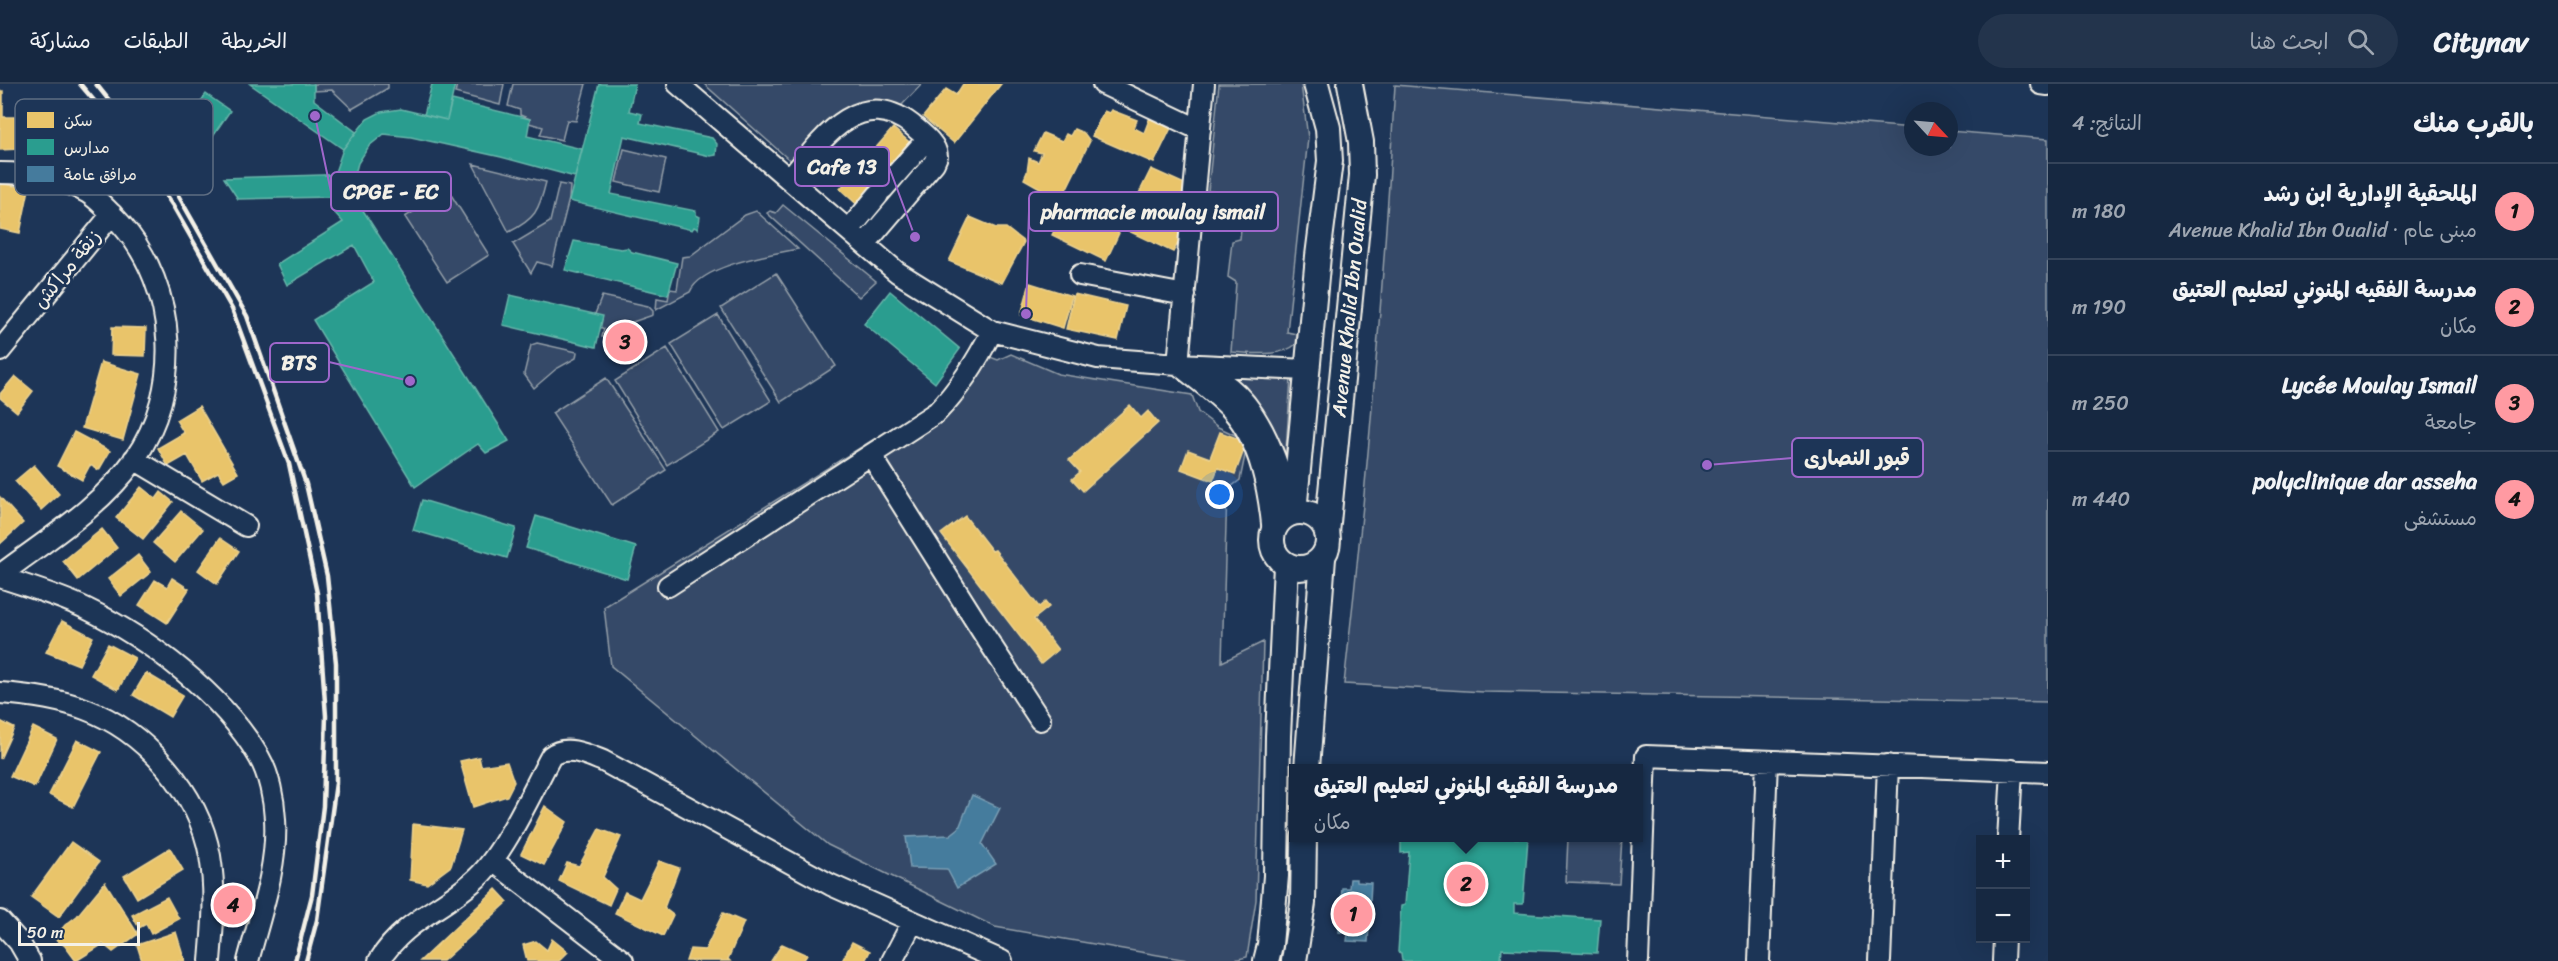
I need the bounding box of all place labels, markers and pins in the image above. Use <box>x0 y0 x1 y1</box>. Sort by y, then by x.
callout: Cafe 13 <box>795 147 889 186</box>
callout: CPGE - EC <box>331 172 451 211</box>
callout: pharmacie moulay ismail <box>1029 192 1278 231</box>
pin: 3 <box>606 320 644 364</box>
callout: BTS <box>270 343 329 382</box>
callout: قبور النصارى <box>1792 438 1923 477</box>
pin: 2 <box>1446 862 1486 906</box>
pin: 4 <box>214 882 252 928</box>
pin: 1 <box>1334 892 1372 936</box>

